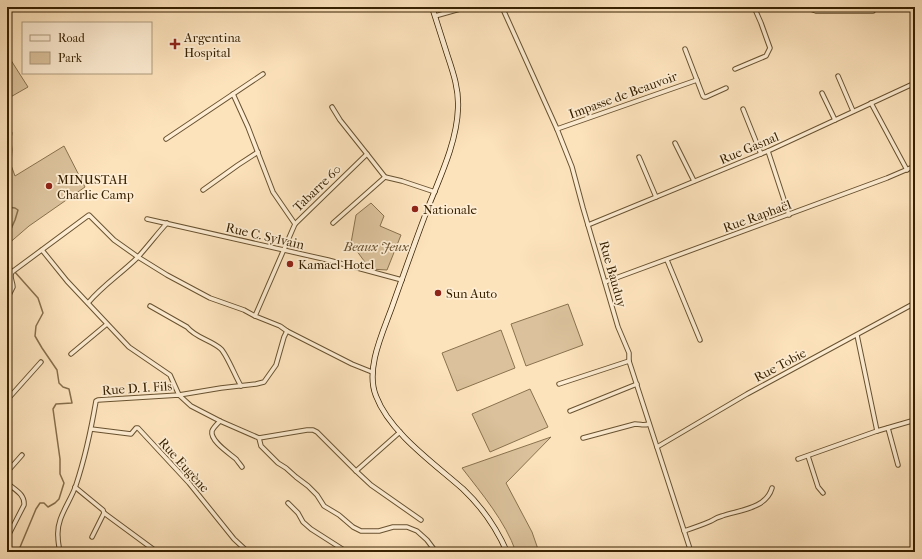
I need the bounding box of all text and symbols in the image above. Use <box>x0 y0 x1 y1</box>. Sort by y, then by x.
legend <box>22 22 152 74</box>
place label: Argentina Hospital <box>183 30 242 60</box>
text: Road <box>58 31 85 45</box>
marker: Argentina Hospital <box>169 38 181 50</box>
text: Park <box>58 51 83 65</box>
street label: Impasse de Beauvoir <box>567 68 680 122</box>
street label: Rue Gasnal <box>717 129 781 167</box>
street label: Tabarre 60 <box>290 161 344 215</box>
place label: MINUSTAH Charlie Camp <box>57 172 134 202</box>
marker: MINUSTAH Charlie Camp <box>44 181 54 191</box>
street label: Rue Raphaël <box>721 197 794 235</box>
place label: Nationale <box>423 202 478 217</box>
marker: Nationale <box>410 204 420 214</box>
street label: Rue C. Sylvain <box>224 220 306 252</box>
park label: Beaux Jeux <box>343 239 409 254</box>
street label: Rue Bauduy <box>596 239 630 310</box>
place label: Kamael Hotel <box>298 257 375 272</box>
marker: Kamael Hotel <box>285 259 295 269</box>
place label: Sun Auto <box>446 286 498 301</box>
marker: Sun Auto <box>433 288 443 298</box>
street label: Rue Tobie <box>751 345 809 385</box>
street label: Rue D. I. Fils <box>102 378 173 398</box>
street label: Rue Eugène <box>156 435 213 496</box>

